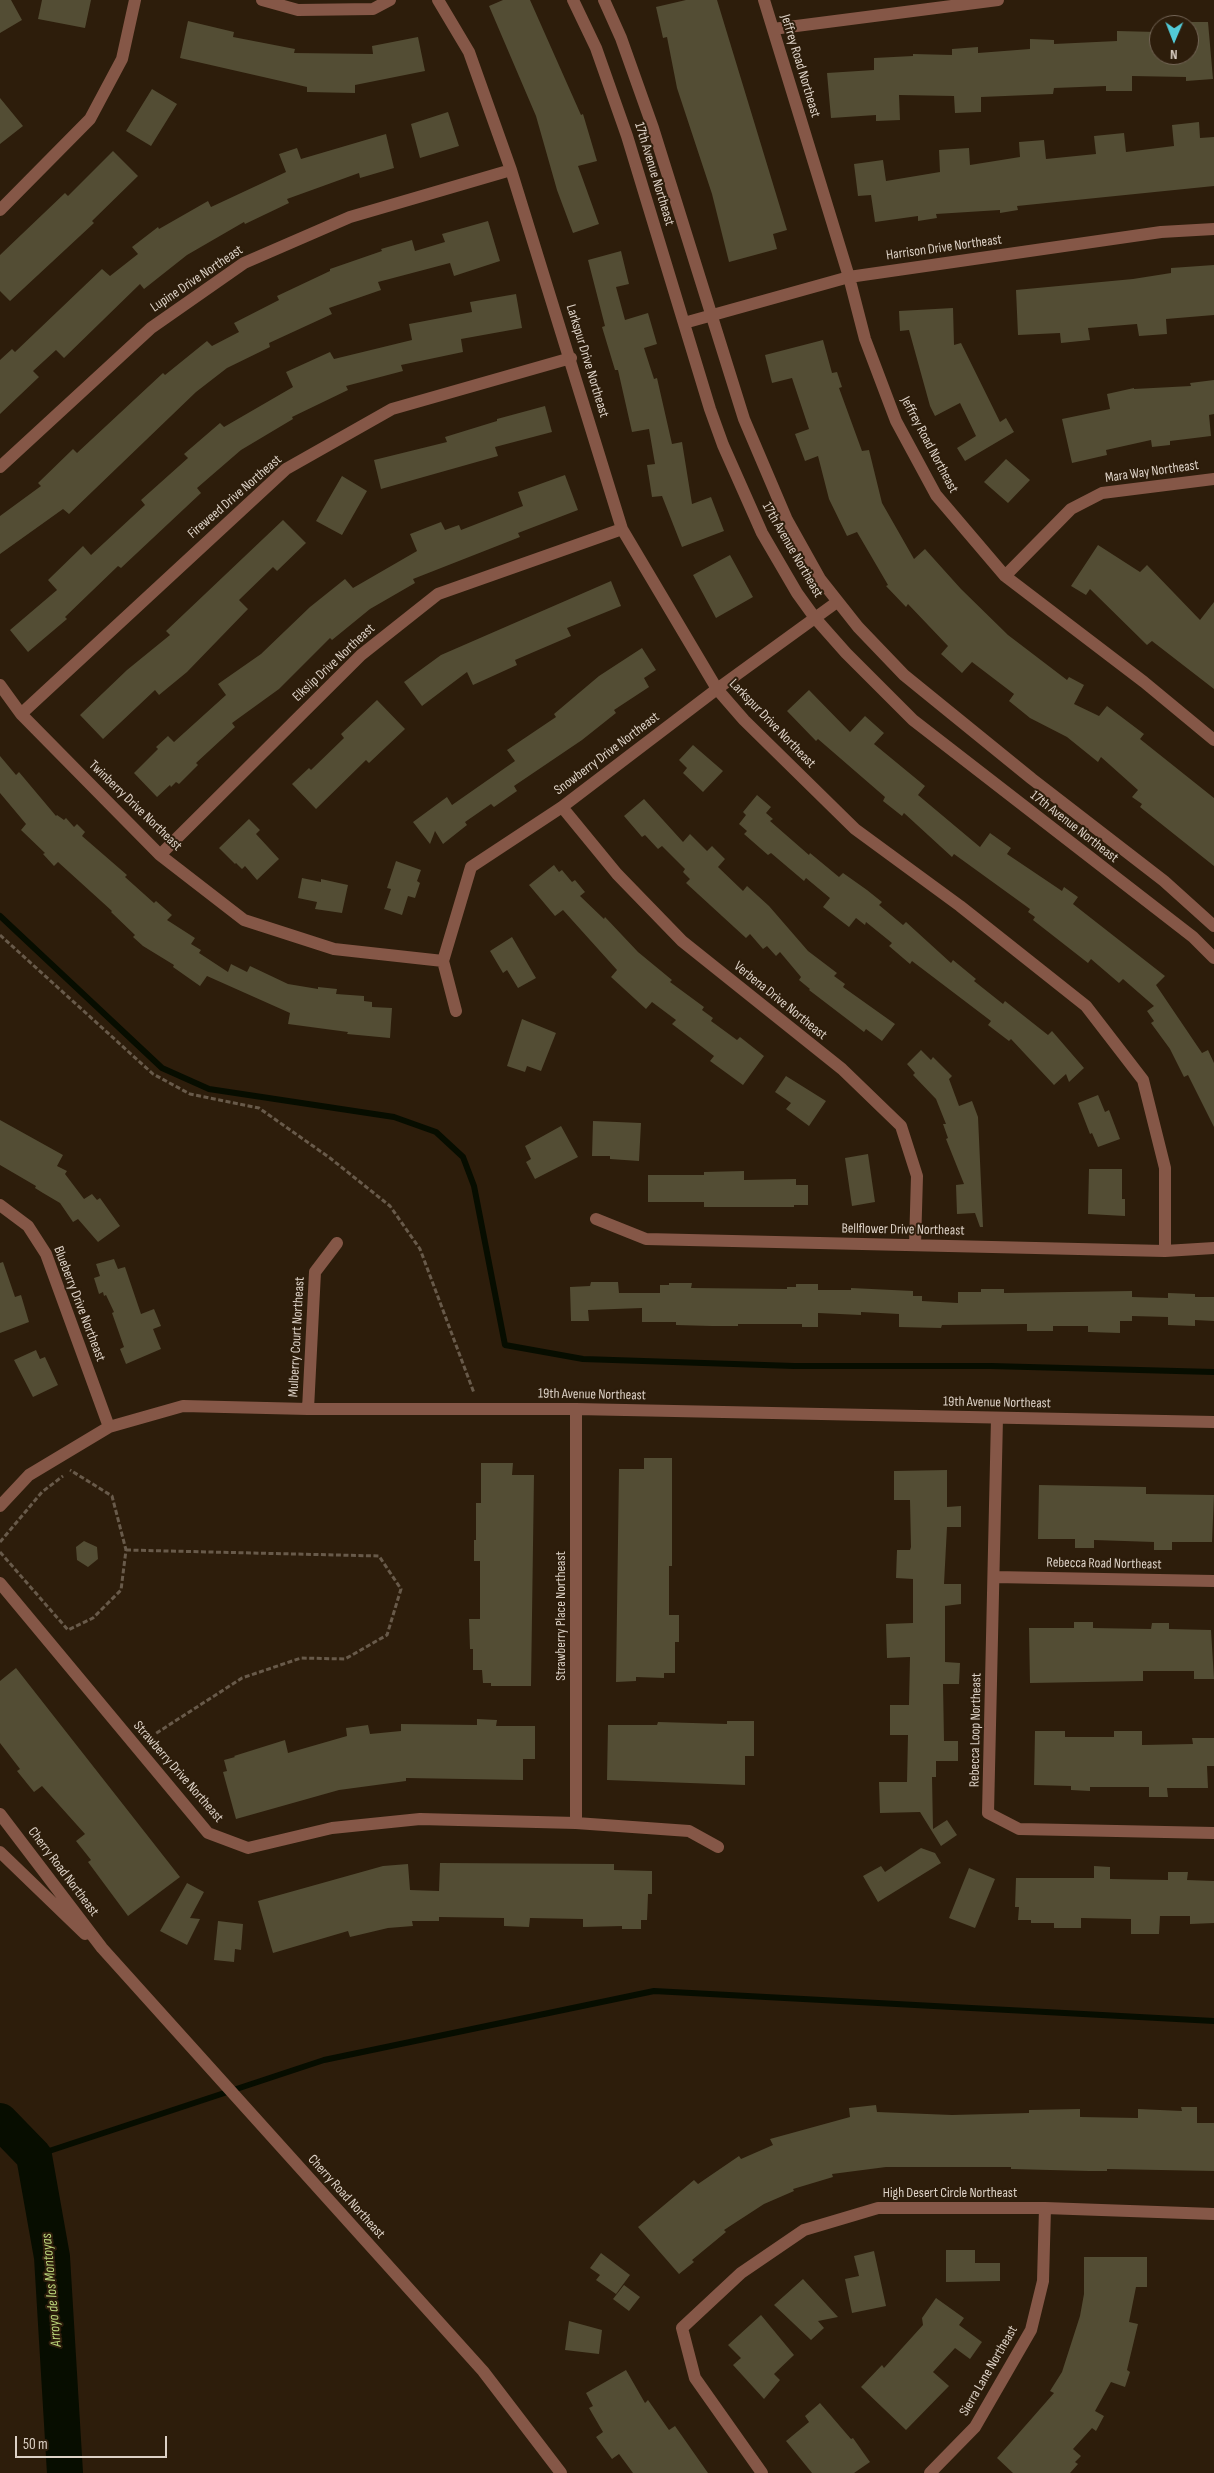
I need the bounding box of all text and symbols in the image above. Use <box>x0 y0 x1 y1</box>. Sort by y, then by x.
street label: Jeffrey Road Northeast <box>776 13 824 119</box>
north arrow <box>1149 15 1199 65</box>
text: N <box>1170 46 1178 63</box>
street label: 17th Avenue Northeast <box>630 120 678 228</box>
street label: Harrison Drive Northeast <box>885 232 1003 264</box>
street label: Lupine Drive Northeast <box>148 242 246 316</box>
street label: Larkspur Drive Northeast <box>562 303 612 419</box>
street label: Jeffrey Road Northeast <box>897 394 961 496</box>
street label: Fireweed Drive Northeast <box>185 452 285 542</box>
street label: Mara Way Northeast <box>1104 457 1200 487</box>
street label: 17th Avenue Northeast <box>758 499 826 601</box>
street label: Elkslip Drive Northeast <box>289 621 379 705</box>
street label: Larkspur Drive Northeast <box>725 676 819 772</box>
street label: Snowberry Drive Northeast <box>551 709 663 799</box>
street label: Twinberry Drive Northeast <box>85 757 185 855</box>
street label: 17th Avenue Northeast <box>1027 787 1121 867</box>
street label: Verbena Drive Northeast <box>730 958 830 1044</box>
street label: Bellflower Drive Northeast <box>841 1221 965 1239</box>
street label: Blueberry Drive Northeast <box>49 1244 109 1364</box>
street label: Mulberry Court Northeast <box>285 1276 309 1398</box>
street label: 19th Avenue Northeast <box>538 1386 646 1404</box>
street label: 19th Avenue Northeast <box>943 1394 1051 1412</box>
street label: Strawberry Place Northeast <box>553 1551 569 1681</box>
street label: Rebecca Road Northeast <box>1046 1555 1162 1573</box>
street label: Rebecca Loop Northeast <box>967 1673 985 1787</box>
street label: Strawberry Drive Northeast <box>129 1718 227 1826</box>
street label: Cherry Road Northeast <box>24 1824 102 1920</box>
street label: Cherry Road Northeast <box>304 2151 388 2243</box>
street label: High Desert Circle Northeast <box>883 2185 1017 2201</box>
water label: Arroyo de los Montoyas <box>38 2232 66 2348</box>
street label: Sierra Lane Northeast <box>956 2323 1022 2419</box>
scale bar <box>18 2426 170 2458</box>
text: 50 m <box>23 2435 48 2454</box>

